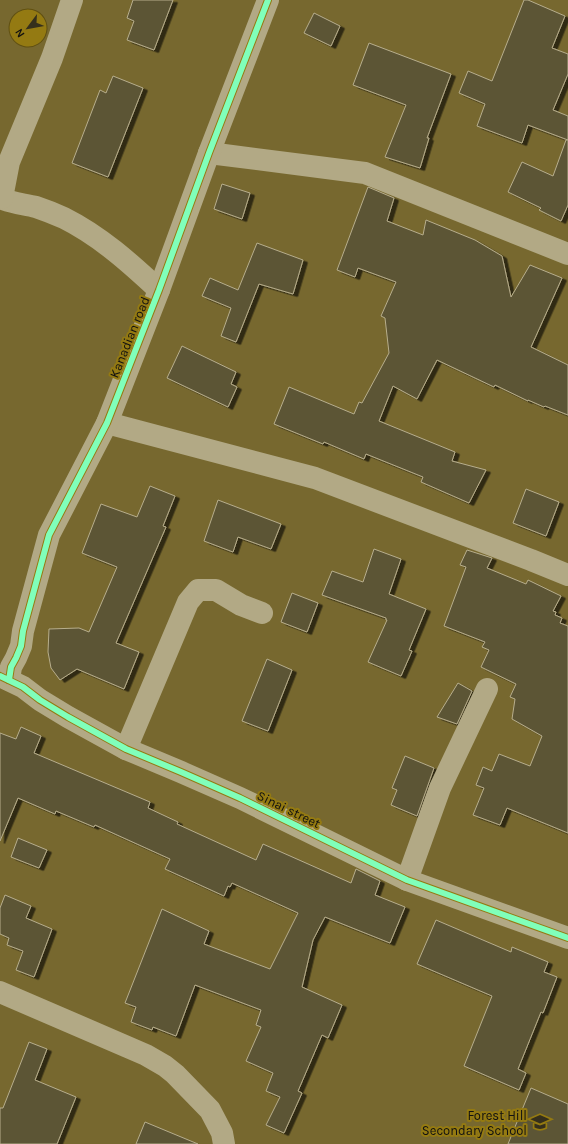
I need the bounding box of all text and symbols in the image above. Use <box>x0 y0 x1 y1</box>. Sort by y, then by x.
north arrow <box>8 8 48 48</box>
text: N <box>12 26 28 40</box>
street label: Kanadian road <box>106 294 153 380</box>
street label: Sinai street <box>255 788 323 831</box>
place label: Forest Hill Secondary School <box>422 1108 527 1138</box>
school or university icon: Forest Hill Secondary School <box>530 1112 550 1132</box>

